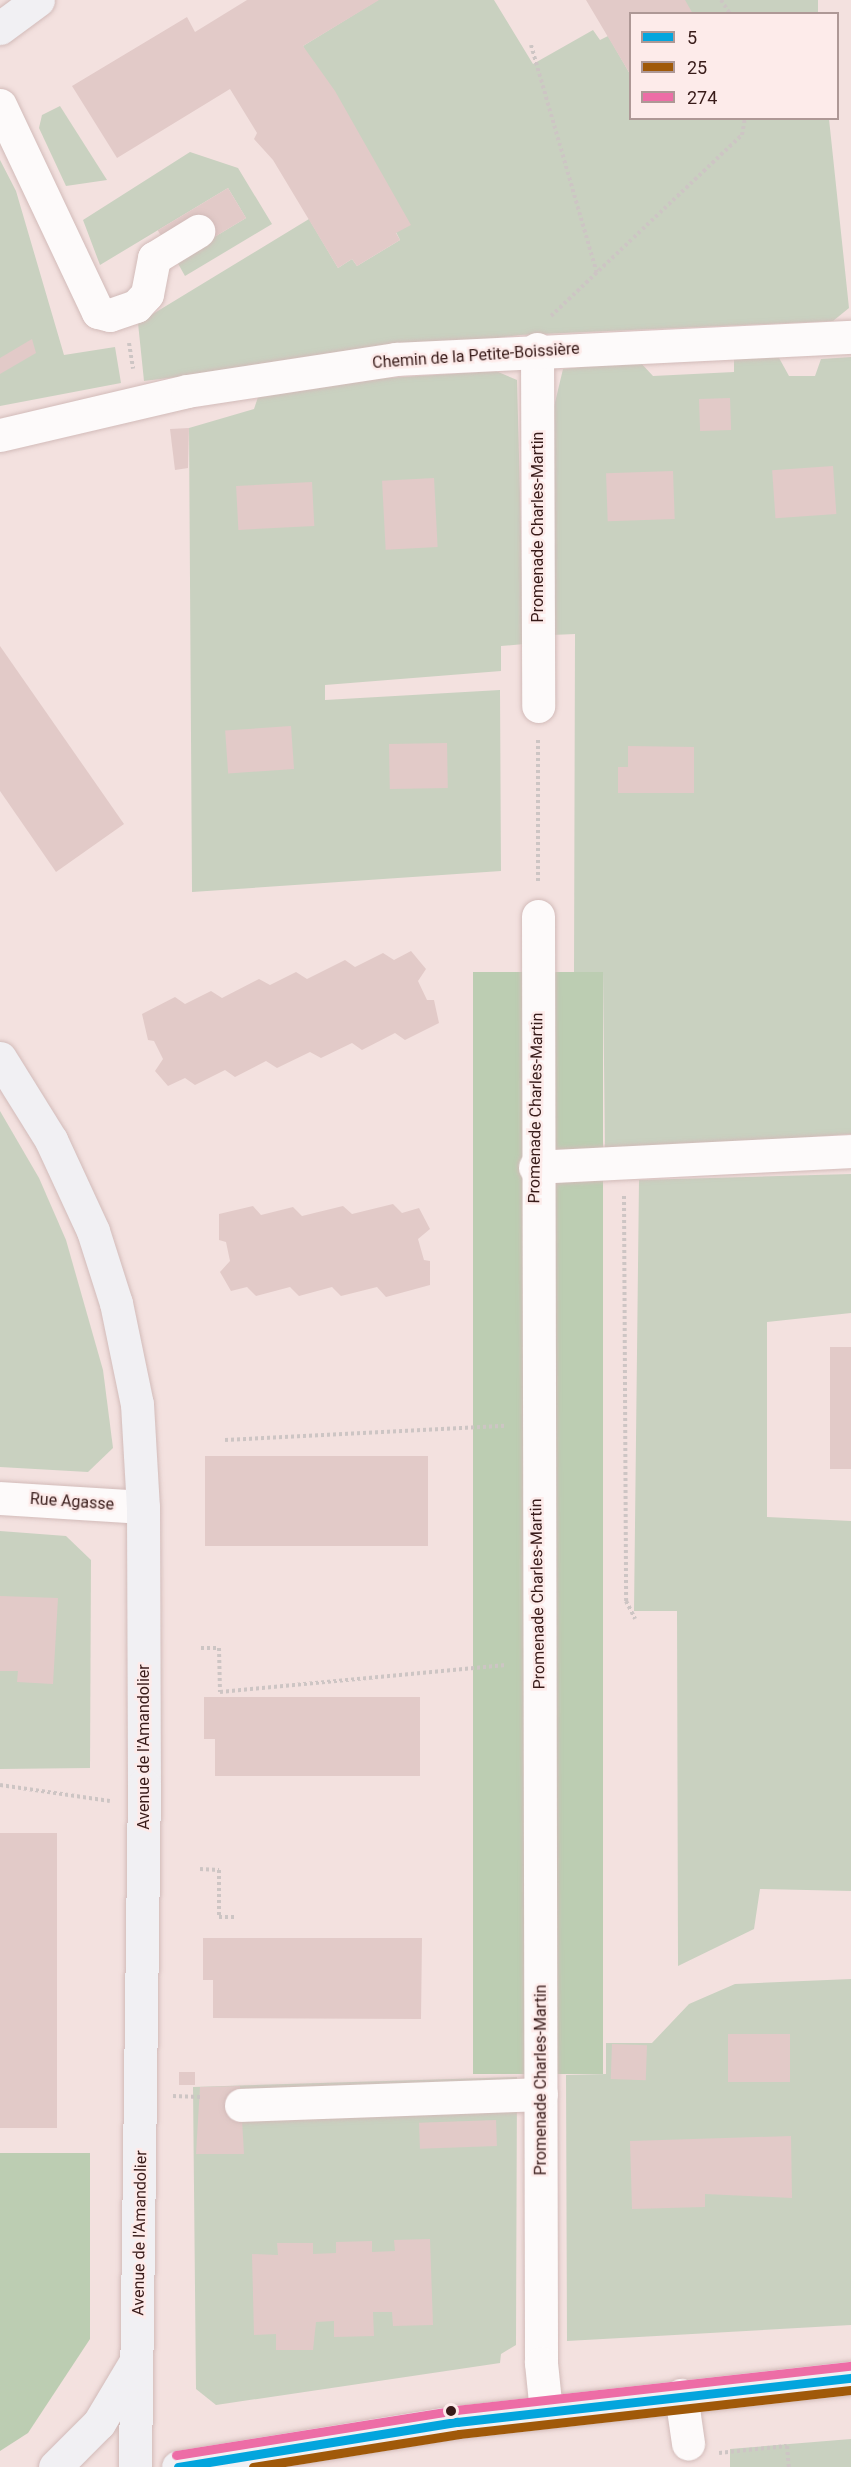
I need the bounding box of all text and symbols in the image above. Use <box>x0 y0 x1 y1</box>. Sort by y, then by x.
legend <box>629 12 839 120</box>
text: 5 <box>687 27 697 48</box>
text: 25 <box>687 57 707 78</box>
text: 274 <box>687 87 717 108</box>
street label: Chemin de la Petite-Boissière <box>372 339 580 373</box>
street label: Promenade Charles-Martin <box>528 432 548 622</box>
street label: Promenade Charles-Martin <box>525 1012 547 1204</box>
street label: Rue Agasse <box>29 1489 115 1515</box>
street label: Promenade Charles-Martin <box>527 1498 549 1690</box>
street label: Avenue de l'Amandolier <box>134 1664 154 1830</box>
street label: Promenade Charles-Martin <box>531 1985 551 2175</box>
street label: Avenue de l'Amandolier <box>129 2150 151 2316</box>
unlabelled marker <box>445 2405 457 2417</box>

